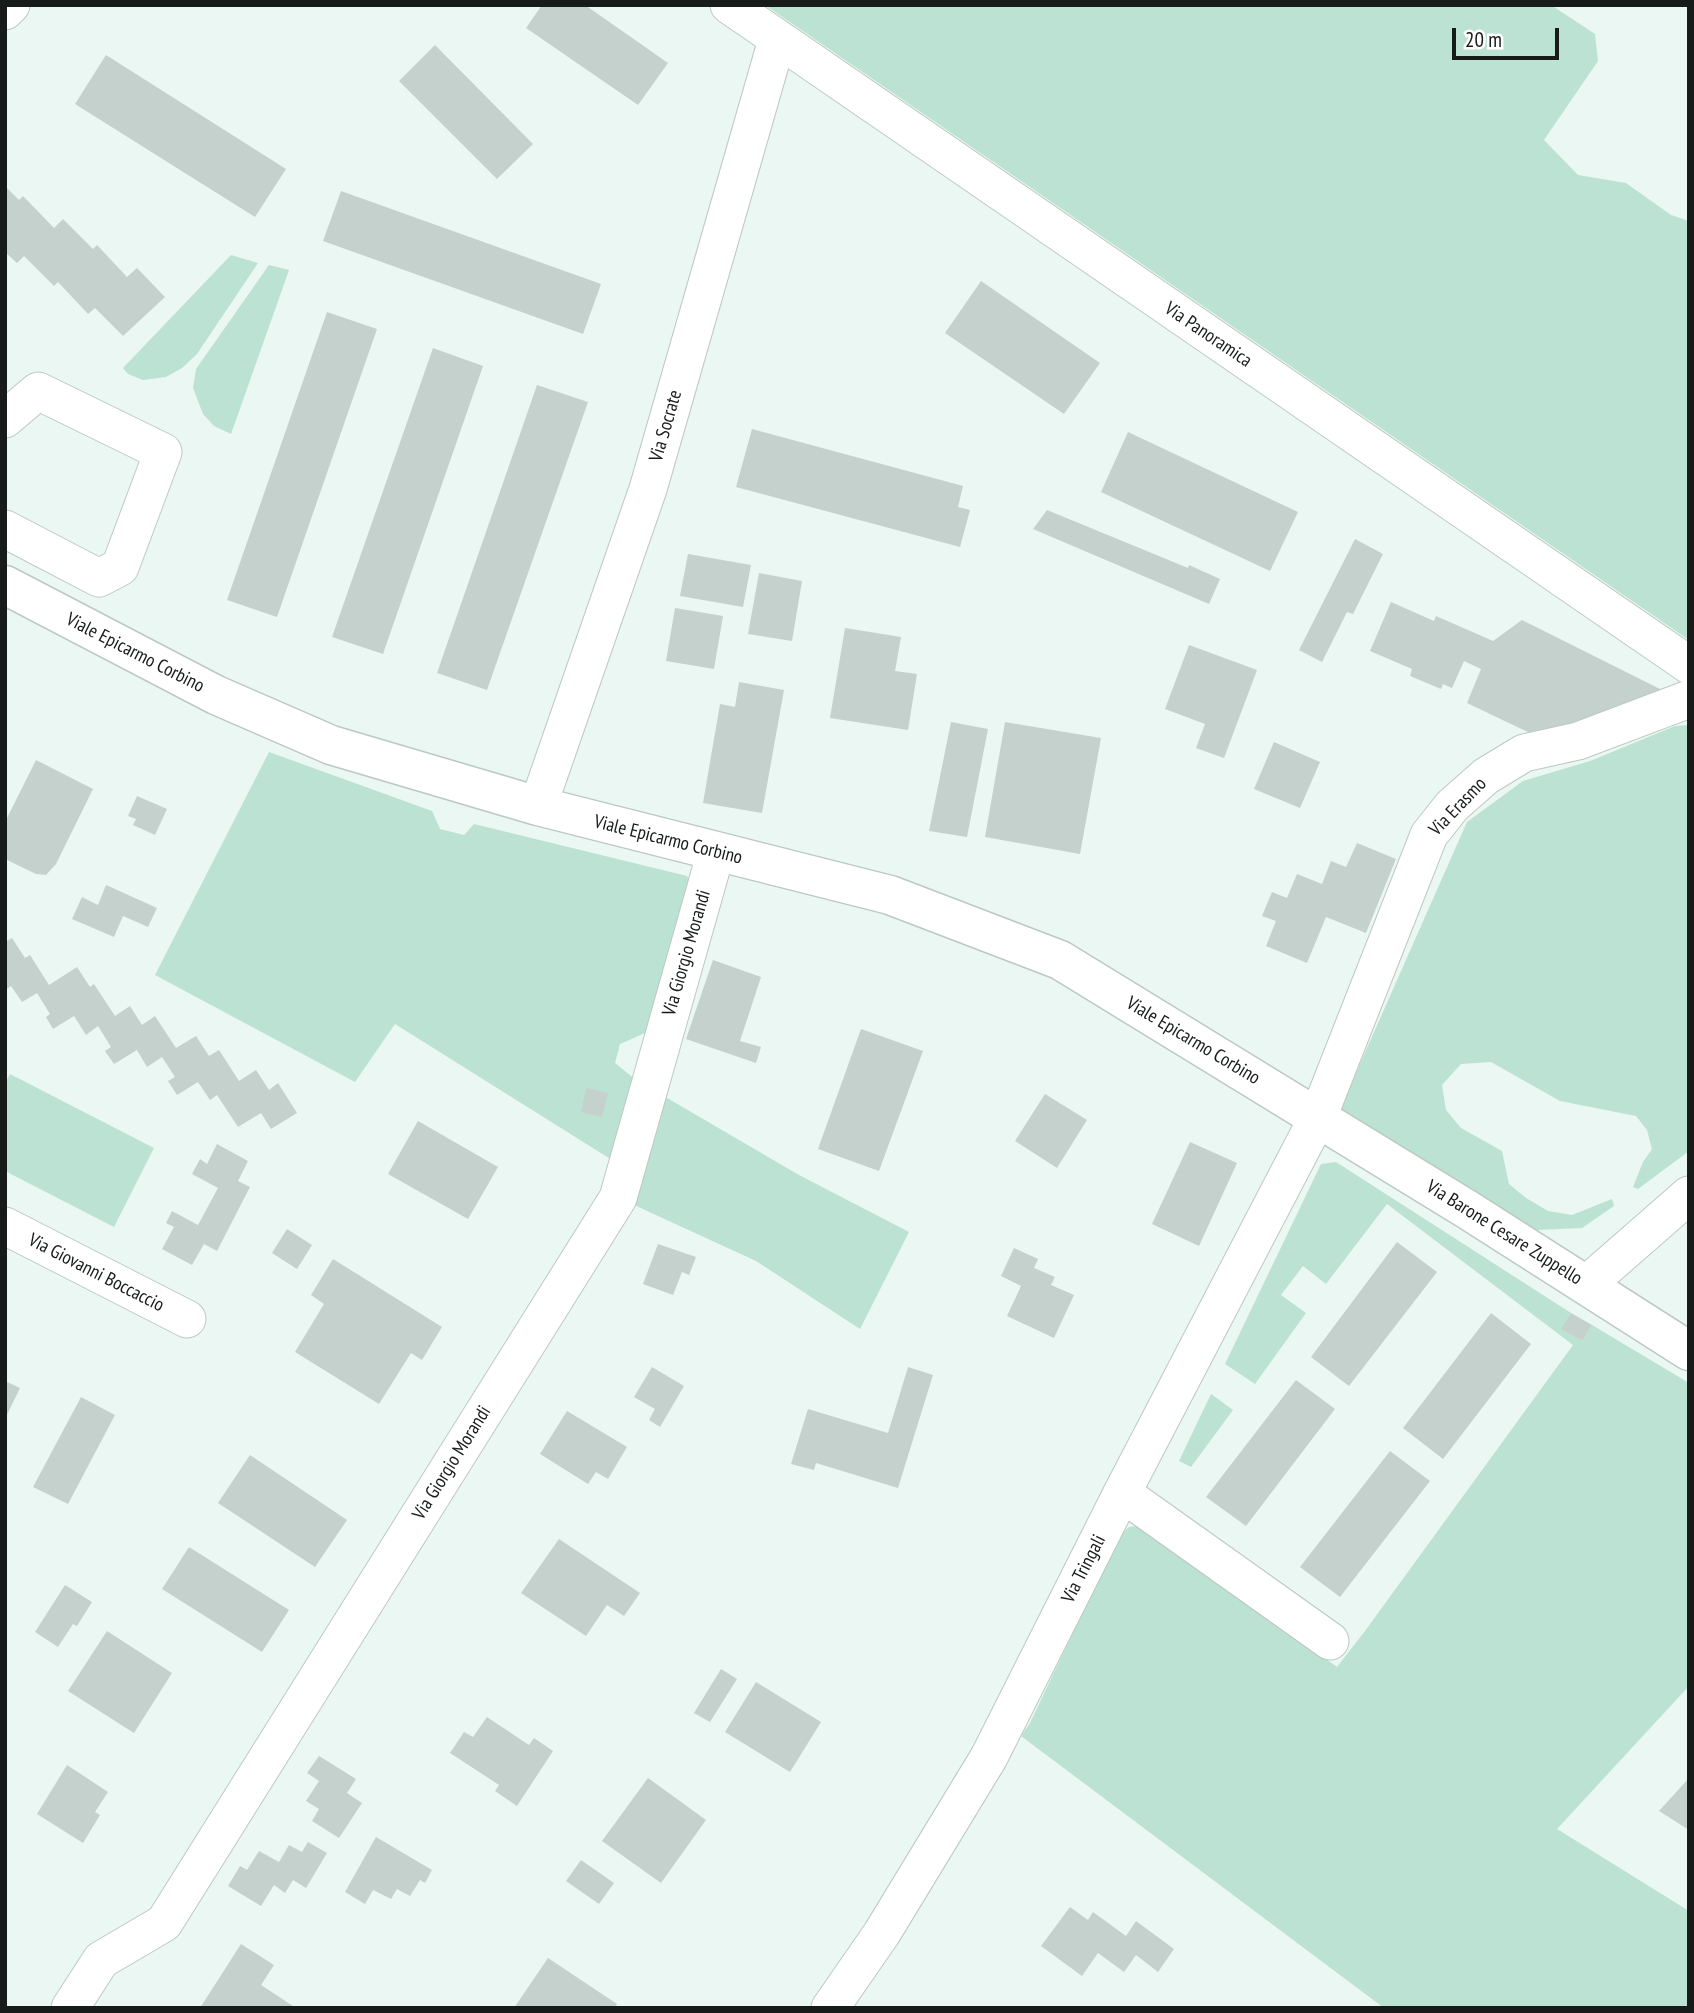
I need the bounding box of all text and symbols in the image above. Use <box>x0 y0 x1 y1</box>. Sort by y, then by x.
scale bar <box>1456 14 1563 58</box>
text: 20 m <box>1465 26 1502 53</box>
street label: Via Panoramica <box>1160 297 1256 373</box>
street label: Via Socrate <box>645 388 687 464</box>
street label: Viale Epicarmo Corbino <box>62 608 208 698</box>
street label: Via Erasmo <box>1425 773 1491 841</box>
street label: Viale Epicarmo Corbino <box>591 811 745 869</box>
street label: Via Giorgio Morandi <box>658 887 716 1019</box>
street label: Viale Epicarmo Corbino <box>1122 992 1264 1090</box>
street label: Via Barone Cesare Zuppello <box>1422 1176 1586 1290</box>
street label: Via Giovanni Boccaccio <box>24 1229 168 1317</box>
street label: Via Giorgio Morandi <box>408 1402 496 1524</box>
street label: Via Tringali <box>1057 1531 1111 1607</box>

